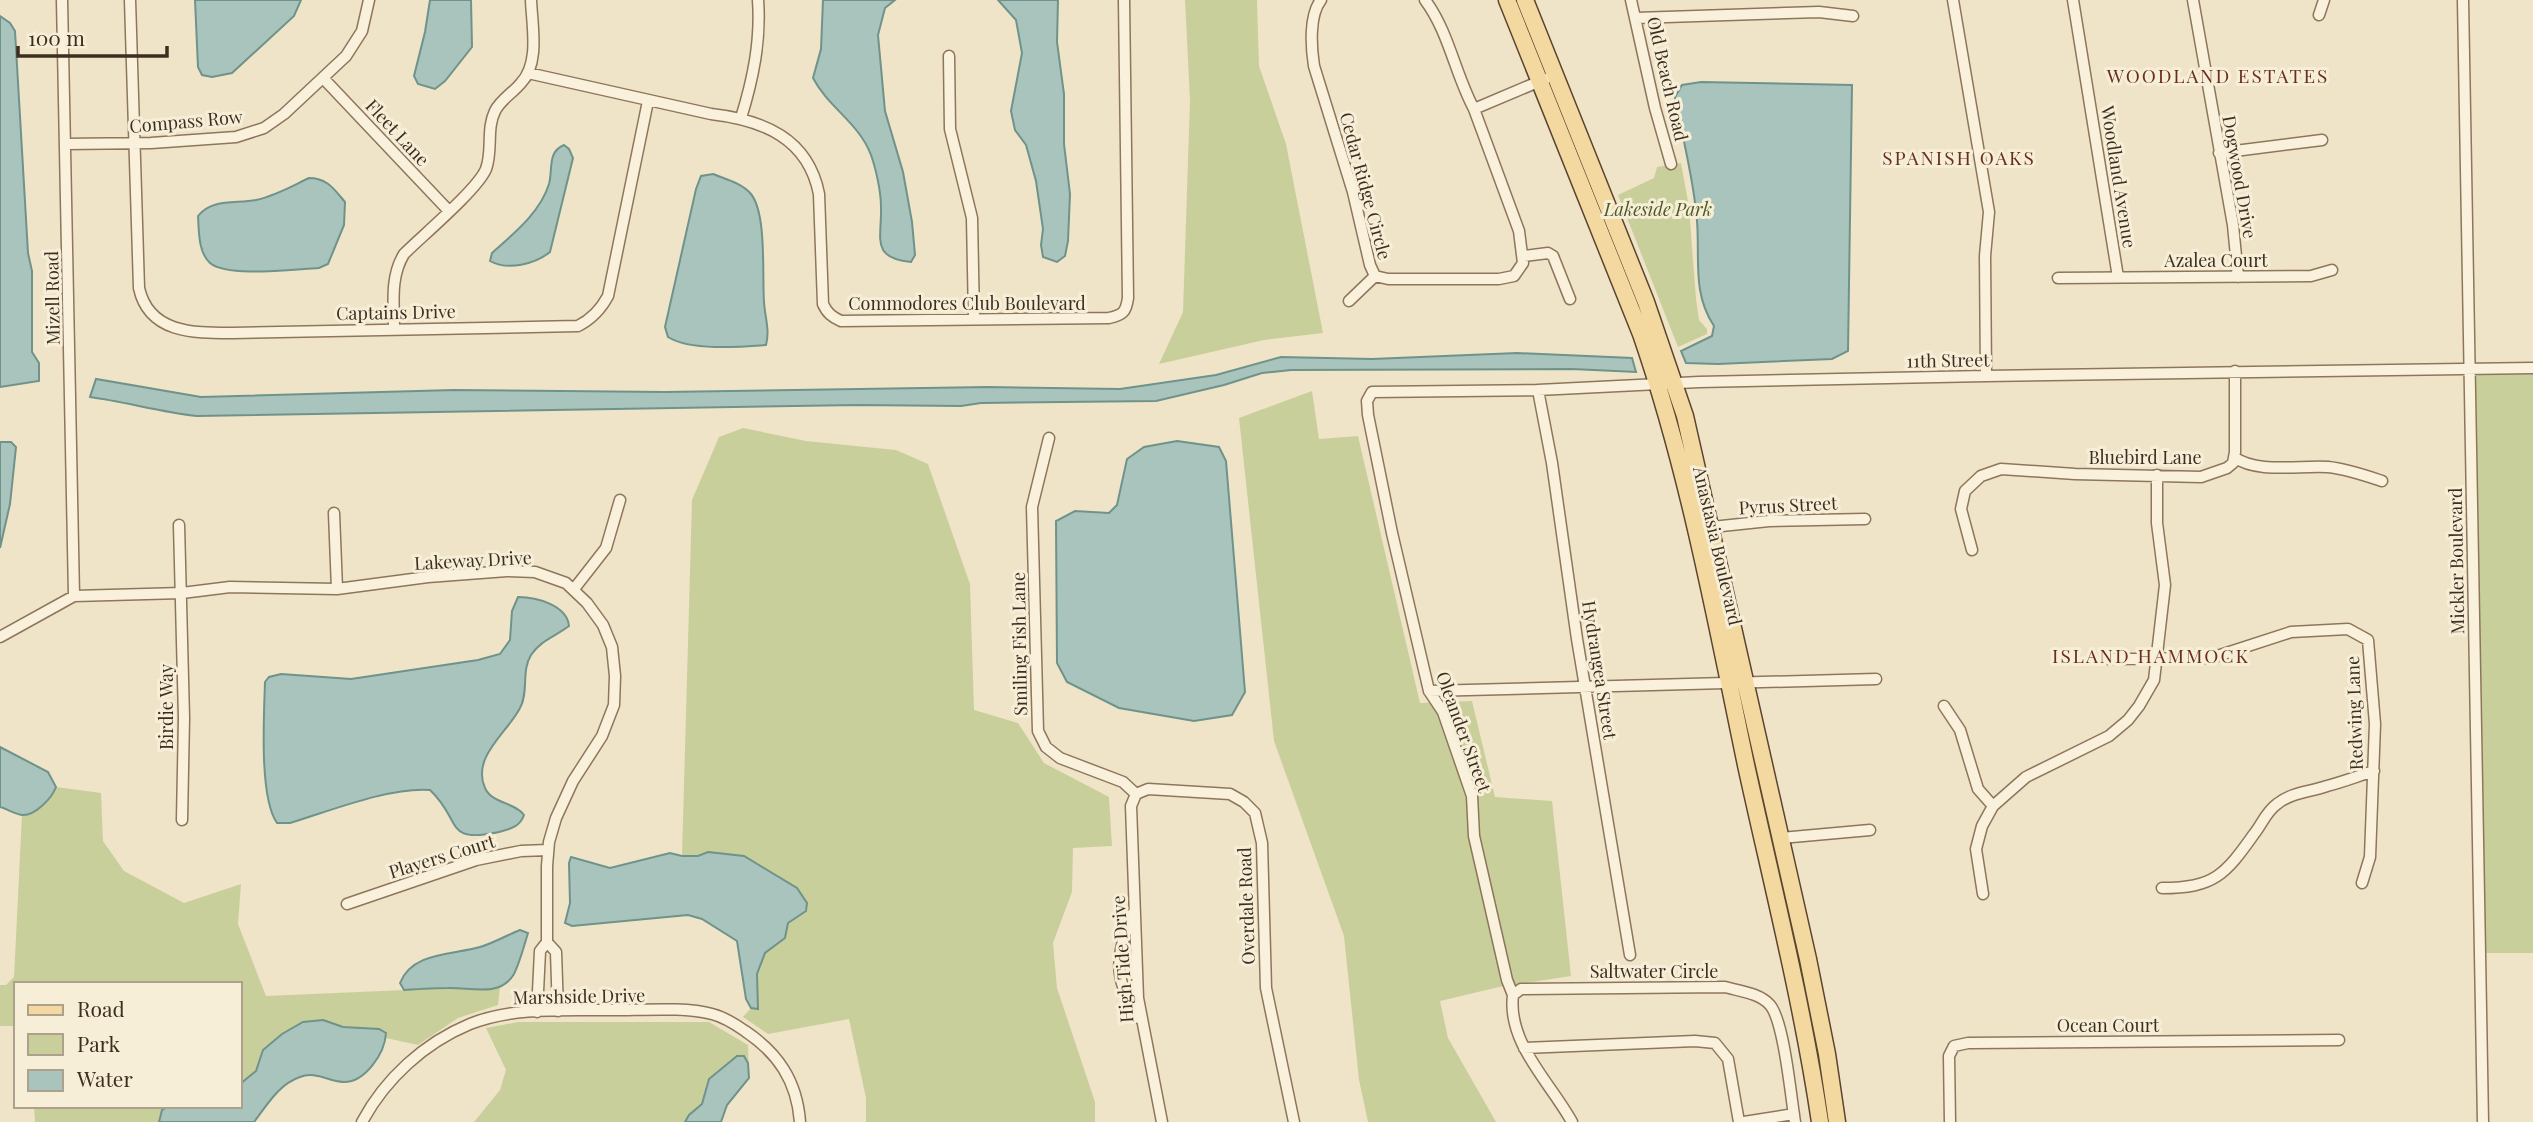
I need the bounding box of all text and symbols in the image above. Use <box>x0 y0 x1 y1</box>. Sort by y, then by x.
scale bar <box>18 14 166 58</box>
street label: Old Beach Road <box>1642 14 1694 144</box>
text: 100 m <box>28 23 85 51</box>
district label: WOODLAND ESTATES <box>2106 62 2329 88</box>
street label: Fleet Lane <box>361 94 435 171</box>
street label: Woodland Avenue <box>2096 103 2142 250</box>
street label: Compass Row <box>128 104 244 138</box>
street label: Cedar Ridge Circle <box>1335 109 1397 262</box>
street label: Dogwood Drive <box>2217 113 2263 240</box>
district label: SPANISH OAKS <box>1882 144 2036 170</box>
park label: Lakeside Park <box>1603 197 1712 221</box>
street label: Azalea Court <box>2163 248 2268 272</box>
street label: Mizell Road <box>39 250 65 345</box>
street label: Commodores Club Boulevard <box>848 291 1086 315</box>
street label: Captains Drive <box>336 299 456 325</box>
street label: 11th Street <box>1906 347 1990 373</box>
street label: Bluebird Lane <box>2088 445 2202 469</box>
street label: Anastasia Boulevard <box>1688 463 1748 628</box>
street label: Mickler Boulevard <box>2443 487 2469 634</box>
street label: Pyrus Street <box>1738 490 1839 520</box>
street label: Lakeway Drive <box>414 545 532 575</box>
street label: Smiling Fish Lane <box>1006 572 1032 716</box>
street label: Hydrangea Street <box>1577 599 1623 742</box>
district label: ISLAND HAMMOCK <box>2052 642 2250 668</box>
street label: Redwing Lane <box>2340 655 2368 771</box>
street label: Birdie Way <box>154 664 178 750</box>
street label: Oleander Street <box>1431 668 1497 796</box>
street label: Players Court <box>386 828 498 884</box>
street label: Overdale Road <box>1232 846 1260 965</box>
street label: High Tide Drive <box>1106 895 1138 1024</box>
street label: Saltwater Circle <box>1590 959 1718 983</box>
legend <box>14 982 242 1108</box>
street label: Marshside Drive <box>512 983 645 1009</box>
text: Road <box>77 994 125 1022</box>
street label: Ocean Court <box>2057 1013 2160 1037</box>
text: Park <box>77 1029 121 1057</box>
text: Water <box>76 1064 133 1092</box>

